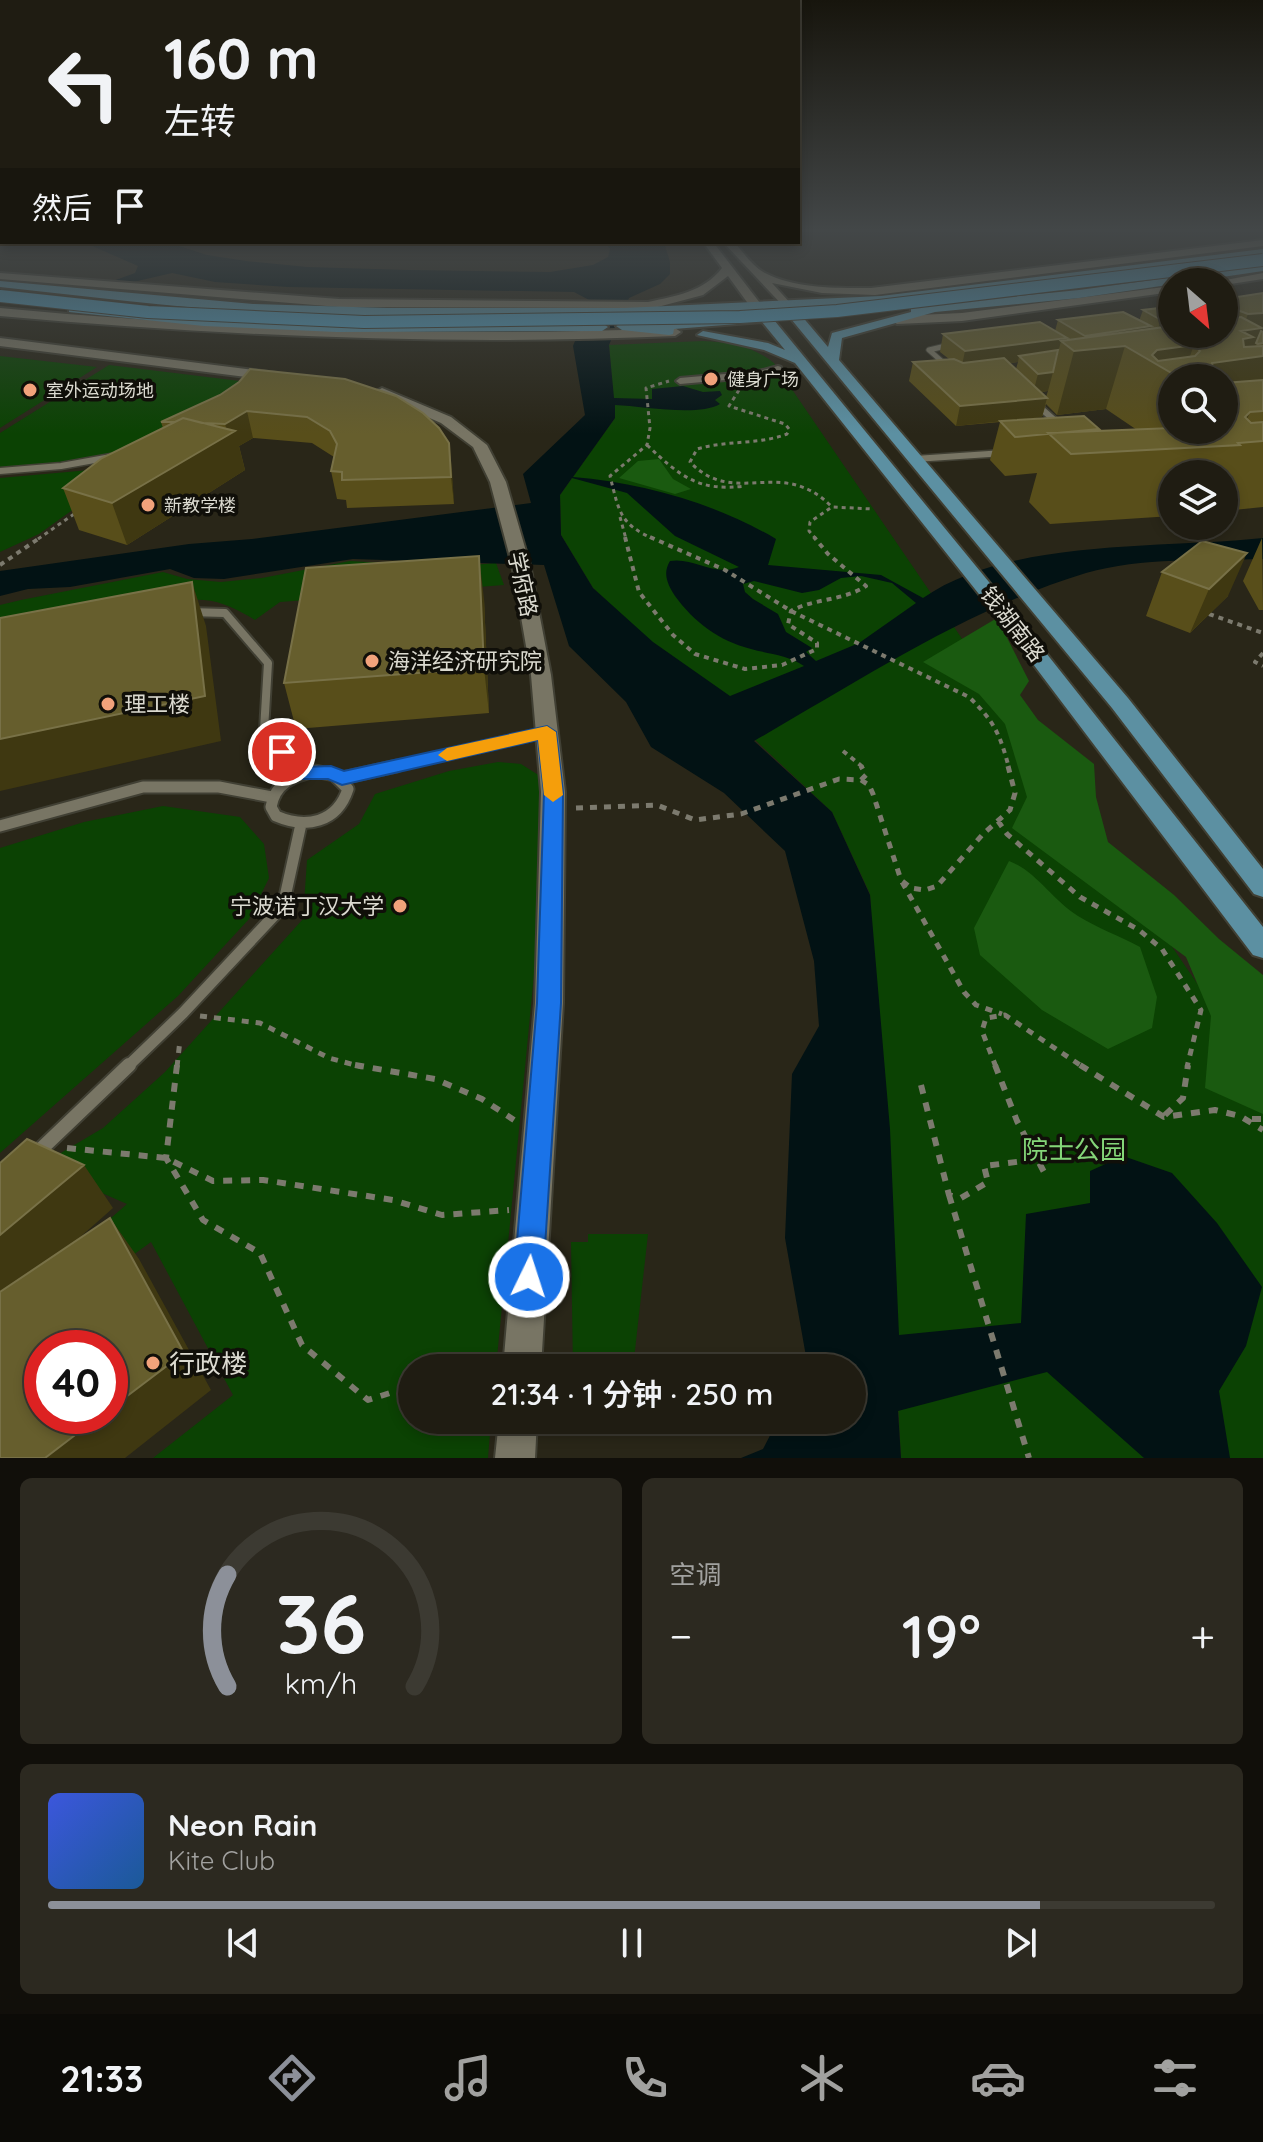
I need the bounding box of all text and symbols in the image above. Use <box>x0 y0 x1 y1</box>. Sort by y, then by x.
text: 160 m <box>164 23 318 93</box>
icon: left <box>32 32 136 136</box>
text: 左转 <box>164 98 236 143</box>
icon: arrive <box>108 184 152 228</box>
text: 然后 <box>32 189 92 227</box>
north arrow <box>1158 268 1238 348</box>
map controls <box>1158 268 1238 540</box>
button: search <box>1158 364 1238 444</box>
place label: 健身广场 <box>727 368 799 391</box>
marker: 健身广场 <box>702 370 720 388</box>
place label: 室外运动场地 <box>46 379 154 402</box>
marker: 室外运动场地 <box>21 381 39 399</box>
button: layers <box>1158 460 1238 540</box>
place label: 新教学楼 <box>164 494 236 517</box>
marker: 新教学楼 <box>139 496 157 514</box>
street label: 学府路 <box>502 549 544 619</box>
street label: 钱湖南路 <box>975 581 1051 667</box>
place label: 海洋经济研究院 <box>388 647 542 675</box>
marker: 海洋经济研究院 <box>363 652 381 670</box>
place label: 理工楼 <box>124 690 190 718</box>
marker: 理工楼 <box>99 695 117 713</box>
pin <box>248 718 316 786</box>
icon: arrive <box>260 730 304 774</box>
place label: 宁波诺丁汉大学 <box>230 892 384 920</box>
marker: 宁波诺丁汉大学 <box>391 897 409 915</box>
park label: 院士公园 <box>1022 1133 1126 1166</box>
position arrow <box>487 1235 571 1319</box>
speed limit sign: 40 <box>24 1330 128 1434</box>
place label: 行政楼 <box>169 1347 247 1380</box>
marker: 行政楼 <box>144 1354 162 1372</box>
text: 21:34 · 1 分钟 · 250 m <box>491 1375 773 1413</box>
text: 空调 <box>670 1558 722 1591</box>
text: 36 <box>275 1570 366 1674</box>
text: 19° <box>902 1598 981 1673</box>
text: − <box>670 1608 692 1663</box>
text: + <box>1190 1608 1215 1663</box>
text: km/h <box>284 1665 357 1701</box>
text: Neon Rain <box>168 1806 317 1844</box>
text: Kite Club <box>168 1844 275 1877</box>
icon: previous <box>221 1921 265 1965</box>
icon: pause <box>610 1921 654 1965</box>
icon: next <box>999 1921 1043 1965</box>
icon: directions <box>264 2050 320 2106</box>
icon: music <box>440 2050 496 2106</box>
icon: phone <box>617 2050 673 2106</box>
icon: climate <box>794 2050 850 2106</box>
icon: car <box>970 2050 1026 2106</box>
icon: filters <box>1147 2050 1203 2106</box>
text: 21:33 <box>60 2056 143 2101</box>

